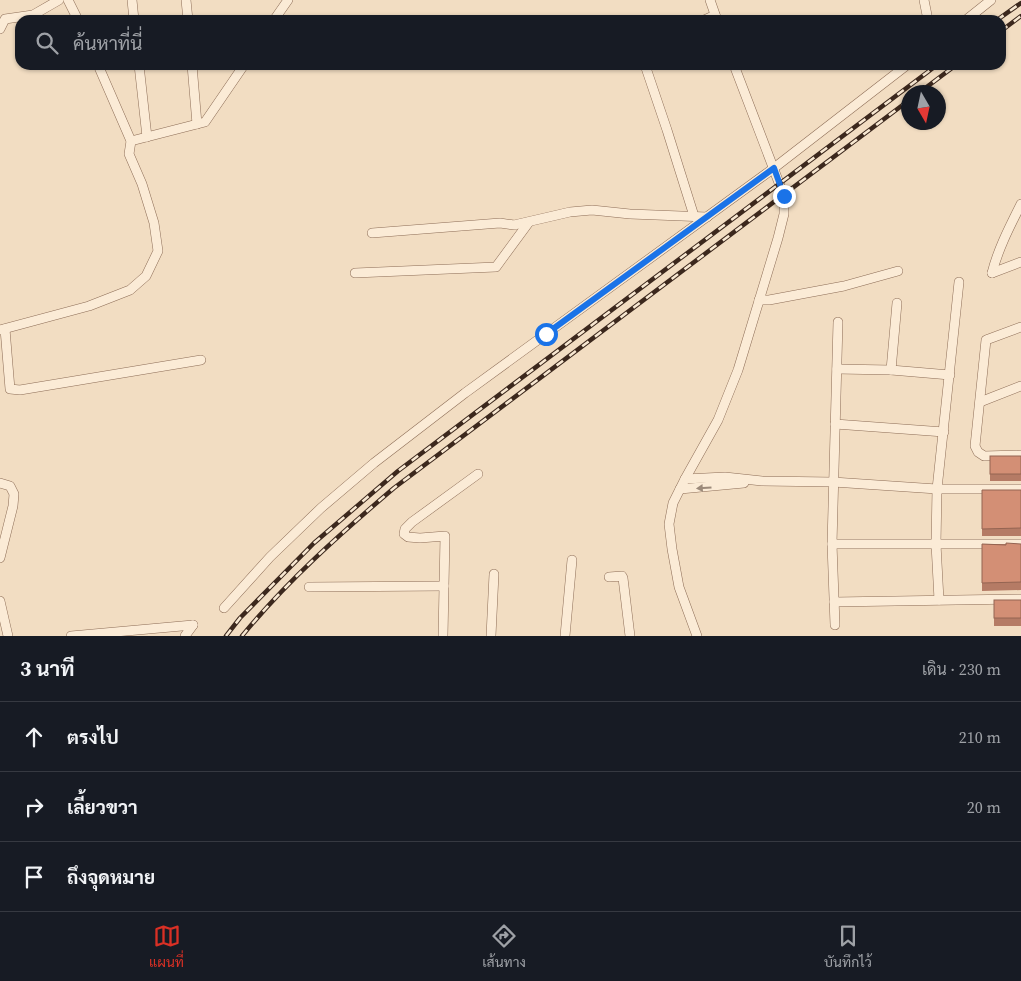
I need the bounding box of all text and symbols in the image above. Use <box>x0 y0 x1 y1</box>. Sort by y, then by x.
search box <box>15 15 1006 70</box>
icon: search <box>33 29 61 57</box>
text: ค้นหาที่นี่ <box>73 30 142 56</box>
north arrow <box>901 85 946 130</box>
route end <box>773 185 796 208</box>
route start <box>535 323 558 346</box>
one-way arrow <box>695 484 711 492</box>
text: 3 นาที <box>20 654 74 683</box>
text: เดิน · 230 m <box>922 658 1001 680</box>
icon: ahead <box>20 723 48 751</box>
text: ตรงไป <box>67 724 119 750</box>
text: 210 m <box>959 726 1001 748</box>
icon: right <box>20 793 48 821</box>
text: เลี้ยวขวา <box>67 794 138 820</box>
text: 20 m <box>967 796 1001 818</box>
icon: arrive <box>20 863 48 891</box>
text: ถึงจุดหมาย <box>67 864 155 890</box>
tab: แผนที่ <box>149 922 184 972</box>
tab: เส้นทาง <box>482 922 526 972</box>
tab: บันทึกไว้ <box>824 922 872 972</box>

